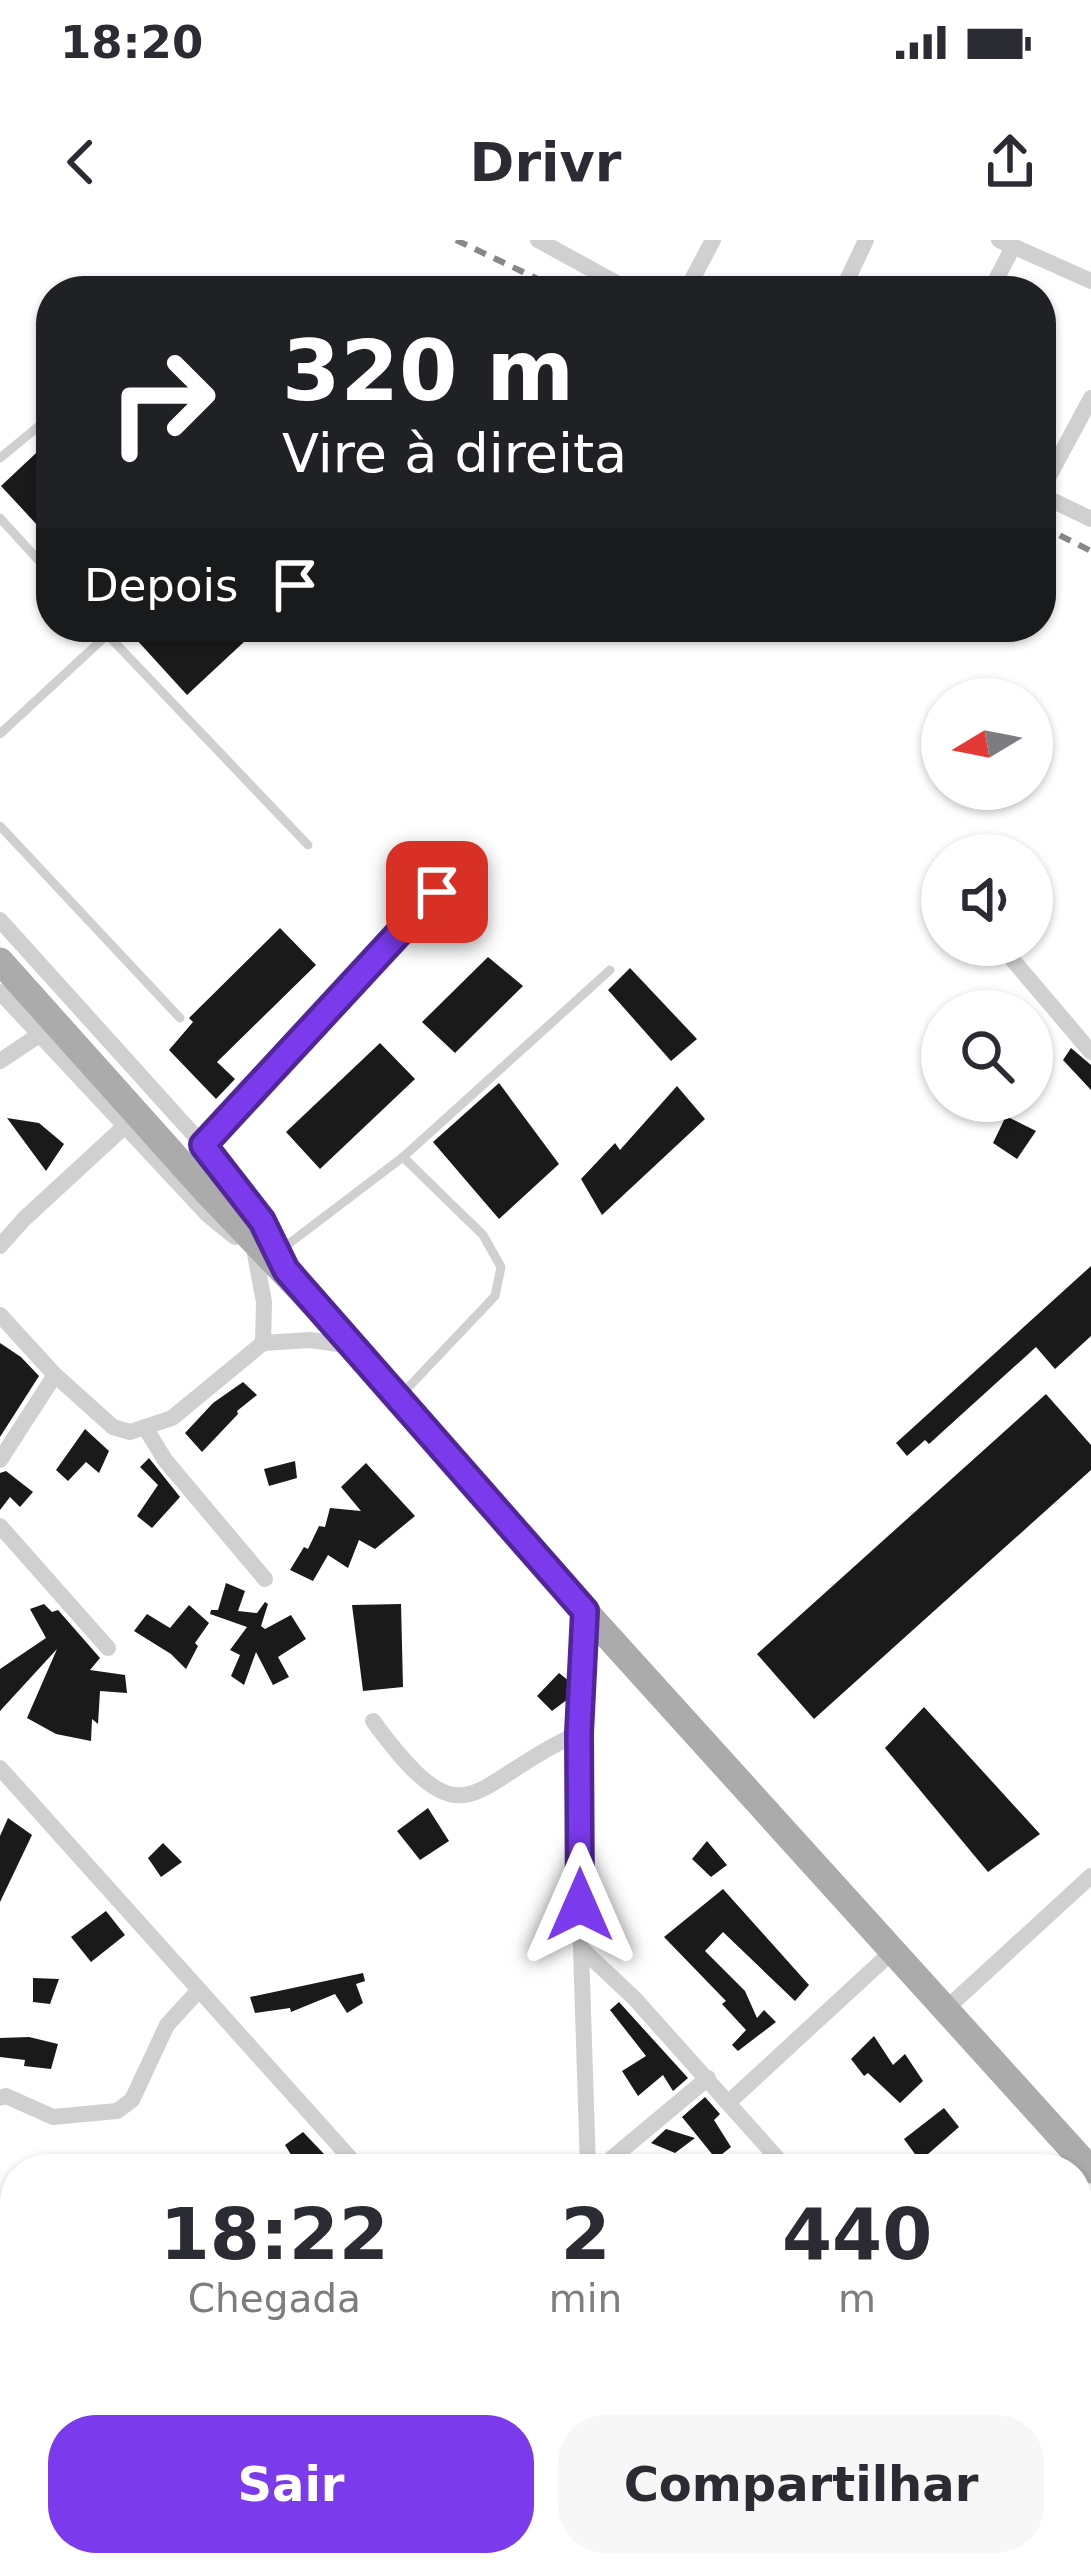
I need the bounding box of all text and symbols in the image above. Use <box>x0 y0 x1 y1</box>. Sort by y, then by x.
text: 18:20 <box>60 16 203 69</box>
icon: back <box>48 129 114 195</box>
icon: share <box>977 129 1043 195</box>
text: Drivr <box>470 131 621 194</box>
text: 320 m <box>282 322 574 420</box>
icon: right <box>84 324 240 480</box>
text: Vire à direita <box>282 422 627 485</box>
icon: arrive <box>262 552 328 618</box>
text: Depois <box>84 559 238 612</box>
north arrow <box>921 678 1053 810</box>
map controls <box>921 678 1053 1122</box>
button: sound <box>921 834 1053 966</box>
pin <box>386 841 488 943</box>
icon: arrive <box>404 859 470 925</box>
button: search <box>921 990 1053 1122</box>
position arrow <box>517 1842 643 1968</box>
text: 18:22 <box>160 2192 389 2276</box>
text: 2 <box>560 2192 610 2276</box>
text: 440 <box>782 2192 932 2276</box>
text: Chegada <box>188 2276 361 2321</box>
text: min <box>549 2276 622 2321</box>
text: m <box>838 2276 876 2321</box>
button: Sair <box>48 2415 534 2553</box>
button: Compartilhar <box>558 2415 1044 2553</box>

